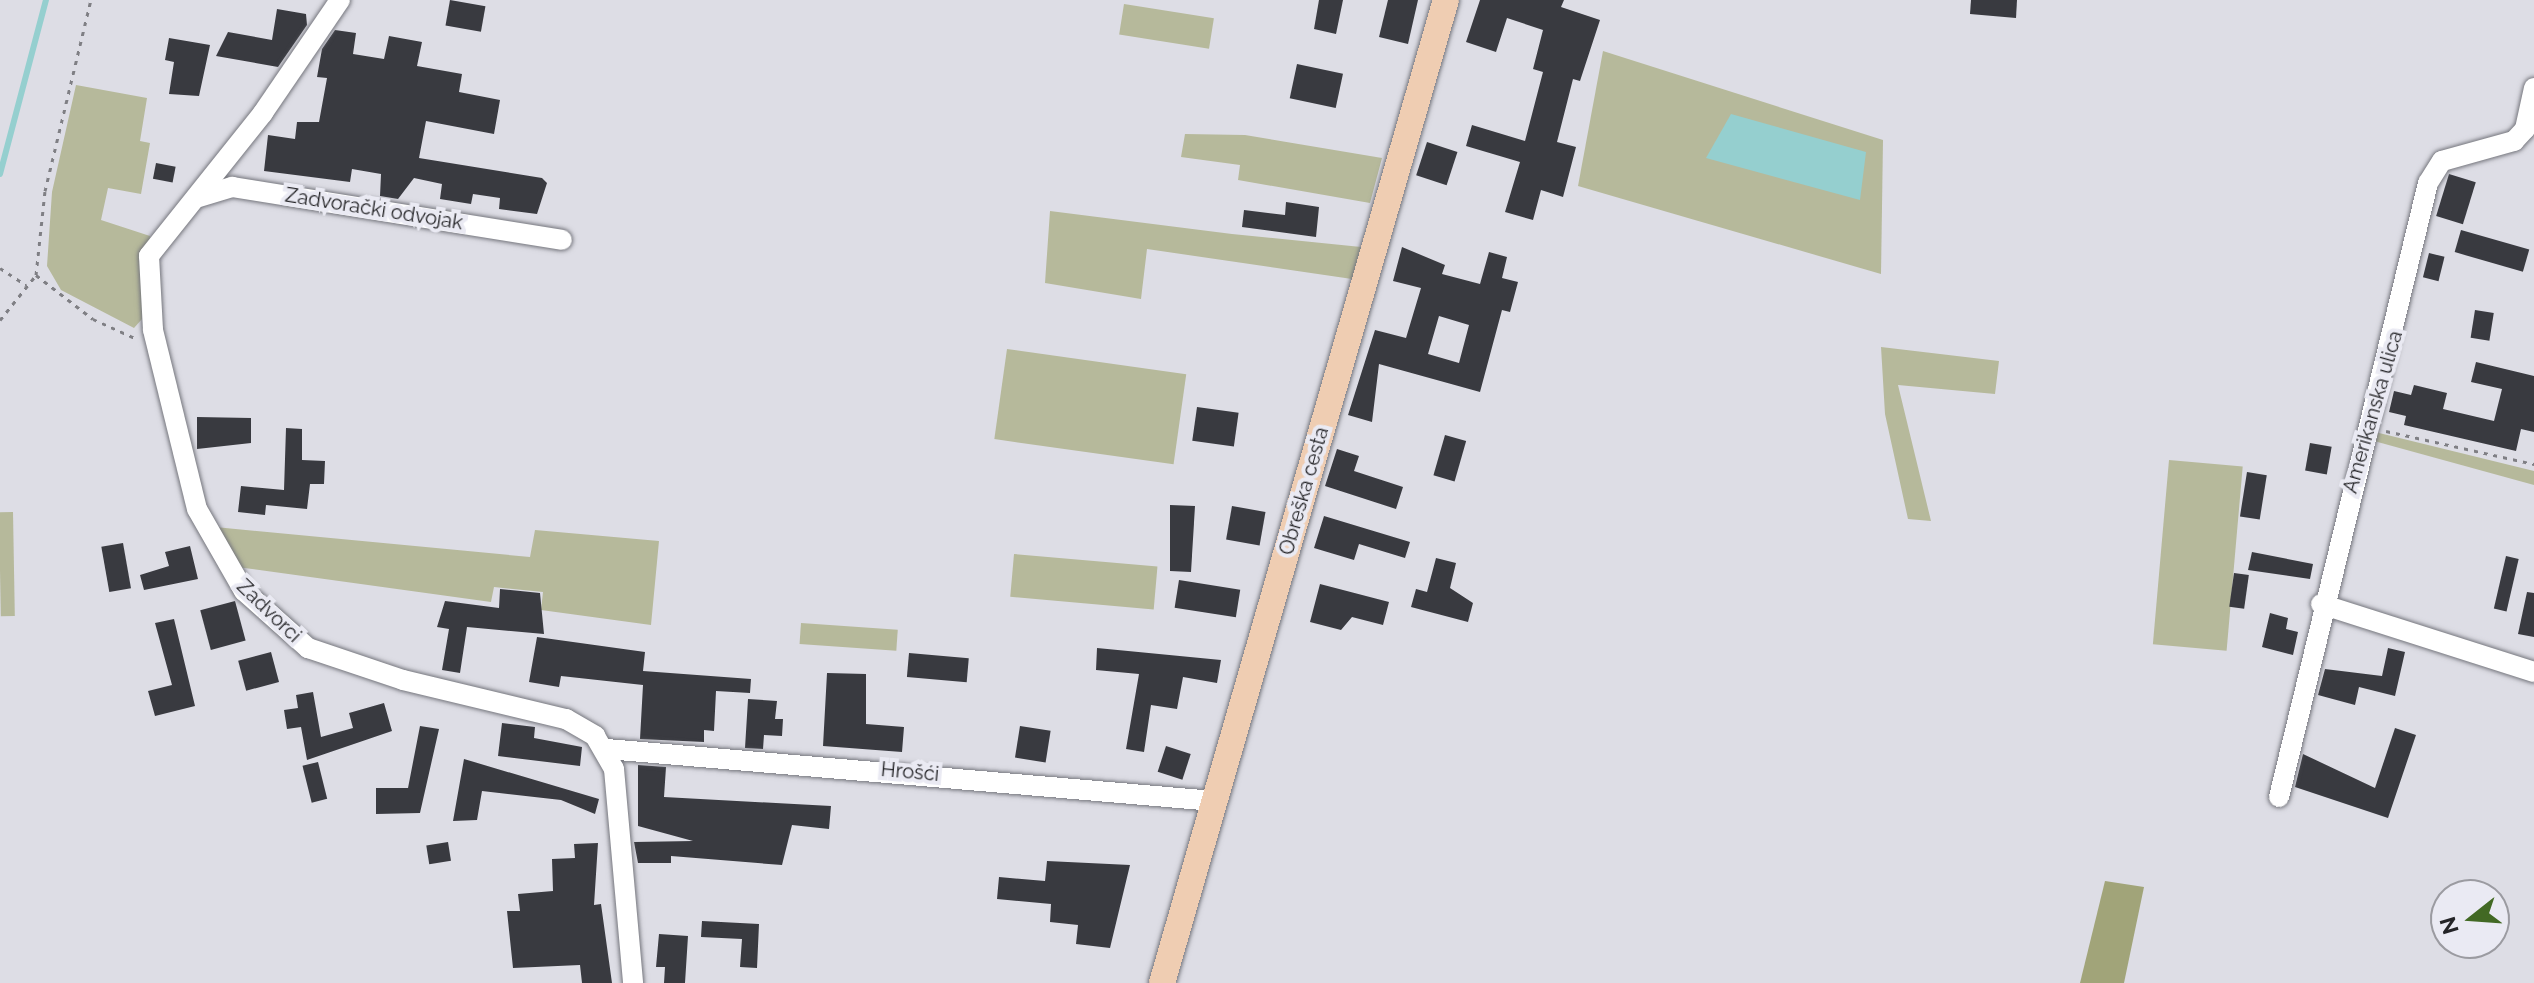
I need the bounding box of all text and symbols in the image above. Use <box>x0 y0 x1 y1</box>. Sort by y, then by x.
street label: Zadvorački odvojak <box>283 183 465 235</box>
street label: Amerikanska ulica <box>2338 328 2408 496</box>
street label: Obreška cesta <box>1274 424 1334 558</box>
street label: Zadvorci <box>232 575 306 647</box>
street label: Hrošći <box>880 758 940 786</box>
north arrow <box>2430 879 2510 959</box>
text: N <box>2434 914 2464 937</box>

